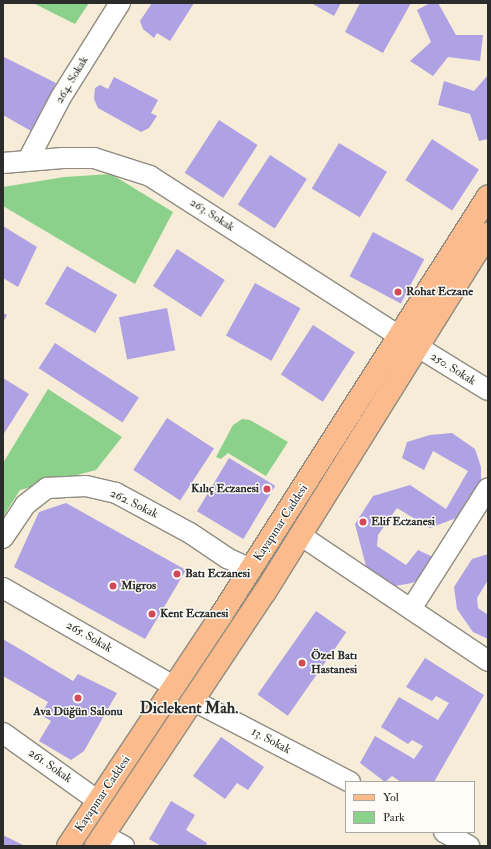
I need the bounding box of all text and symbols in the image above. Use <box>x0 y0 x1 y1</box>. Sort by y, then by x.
street label: 264. Sokak <box>52 54 92 106</box>
street label: 263. Sokak <box>187 195 237 235</box>
place label: Rohat Eczane <box>406 285 473 299</box>
marker: Rohat Eczane <box>393 287 403 297</box>
street label: 250. Sokak <box>428 349 478 389</box>
place label: Kılıç Eczanesi <box>191 482 259 496</box>
street label: Kayapınar Caddesi <box>251 482 311 564</box>
marker: Kılıç Eczanesi <box>262 484 272 494</box>
street label: 262. Sokak <box>108 486 160 522</box>
place label: Elif Eczanesi <box>371 515 435 529</box>
marker: Elif Eczanesi <box>358 517 368 527</box>
place label: Batı Eczanesi <box>185 567 250 581</box>
marker: Batı Eczanesi <box>172 569 182 579</box>
place label: Migros <box>121 579 156 593</box>
marker: Migros <box>108 581 118 591</box>
place label: Kent Eczanesi <box>160 607 229 621</box>
marker: Kent Eczanesi <box>147 609 157 619</box>
street label: 265. Sokak <box>63 618 115 656</box>
place label: Özel Batı Hastanesi <box>311 649 357 677</box>
marker: Özel Batı Hastanesi <box>296 657 308 669</box>
marker: Ava Düğün Salonu <box>73 693 83 703</box>
district label: Diclekent Mah. <box>140 698 238 718</box>
place label: Ava Düğün Salonu <box>33 705 123 719</box>
street label: 13. Sokak <box>249 725 293 757</box>
street label: 261. Sokak <box>25 746 75 786</box>
street label: Kayapınar Caddesi <box>72 753 134 835</box>
legend <box>345 781 475 833</box>
text: Yol <box>383 790 399 805</box>
text: Park <box>383 810 405 825</box>

